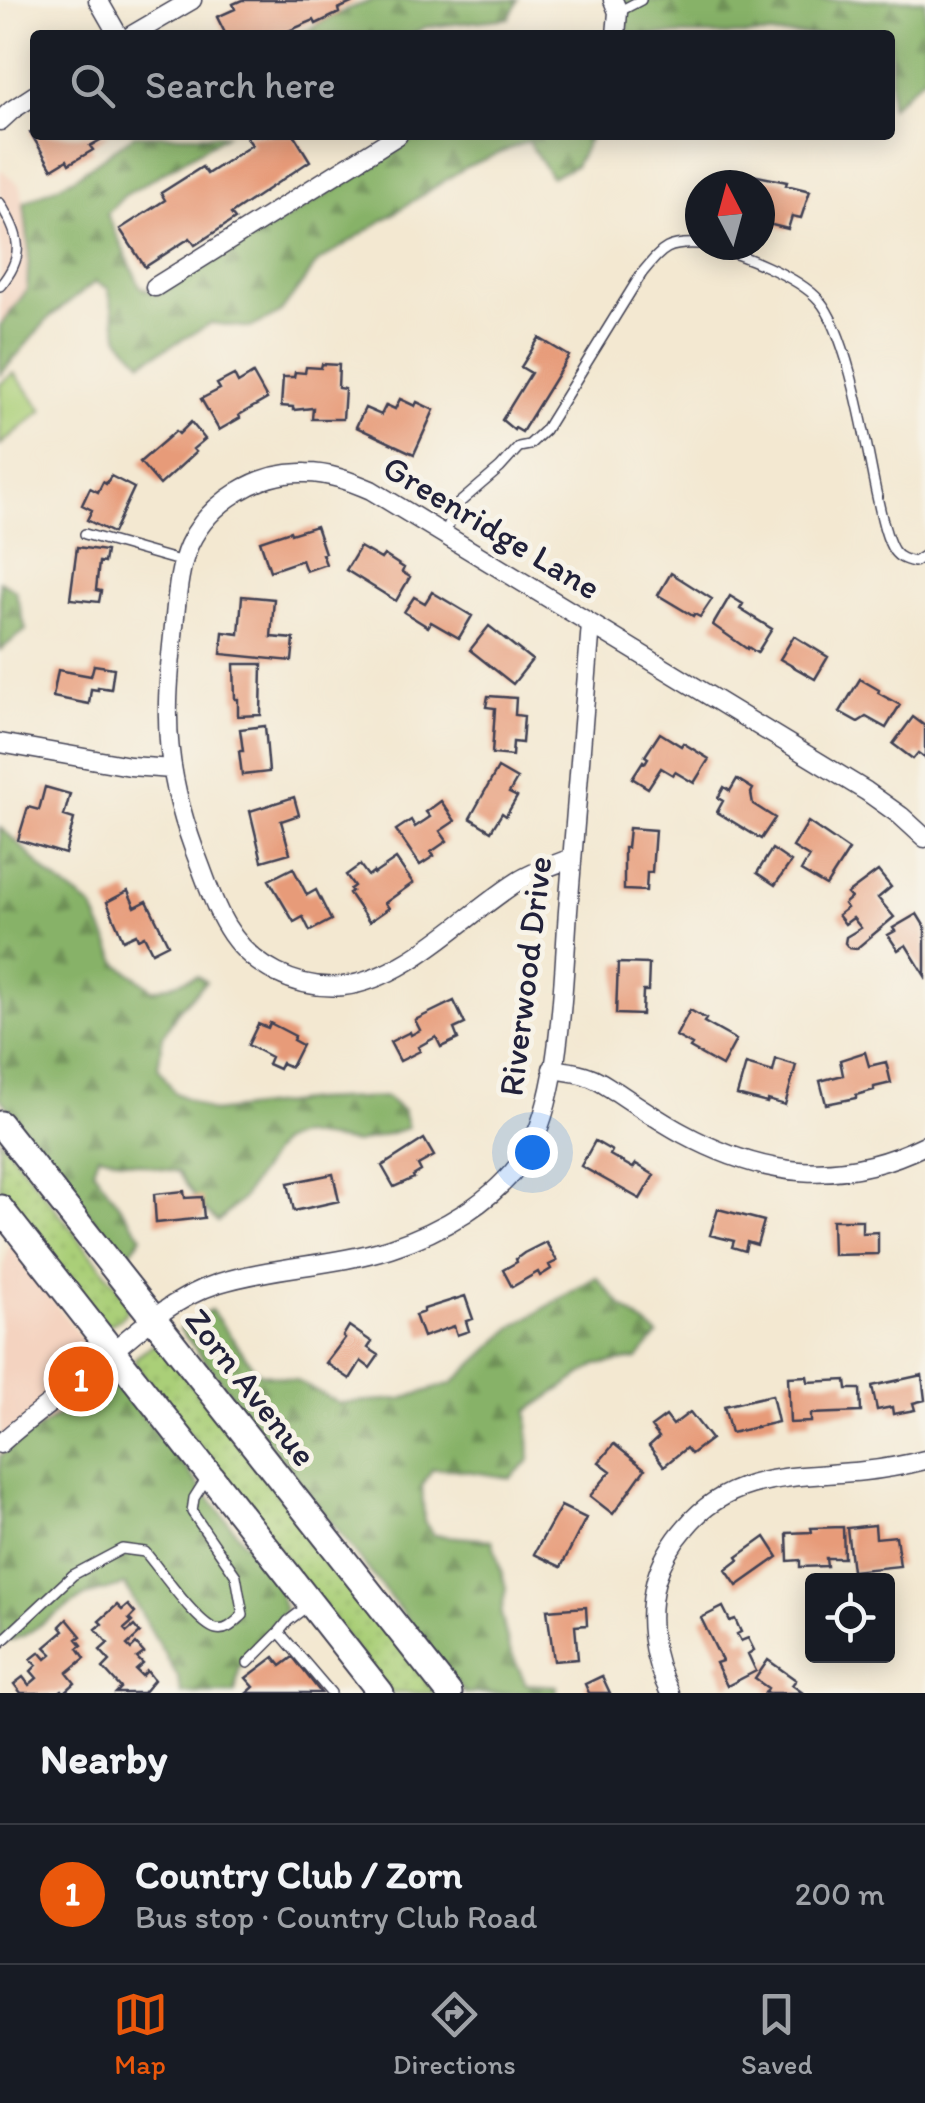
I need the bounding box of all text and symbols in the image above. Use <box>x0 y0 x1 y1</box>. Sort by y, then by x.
search box <box>30 30 895 140</box>
icon: search <box>65 58 120 113</box>
text: Search here <box>145 62 336 108</box>
north arrow <box>685 170 775 260</box>
street label: Greenridge Lane <box>376 446 608 608</box>
street label: Riverwood Drive <box>489 854 561 1098</box>
your location <box>507 1127 558 1178</box>
street label: Zorn Avenue <box>176 1299 326 1475</box>
pin: 1 <box>48 1342 114 1416</box>
map controls <box>805 1573 895 1663</box>
button: locate <box>805 1573 895 1663</box>
text: Nearby <box>40 1733 167 1784</box>
text: Country Club / Zorn <box>135 1852 462 1898</box>
text: 1 <box>65 1875 80 1913</box>
text: 200 m <box>795 1875 885 1913</box>
text: Bus stop · Country Club Road <box>135 1898 537 1936</box>
tab: Map <box>113 1987 168 2081</box>
tab: Directions <box>393 1987 516 2081</box>
tab: Saved <box>741 1987 812 2081</box>

